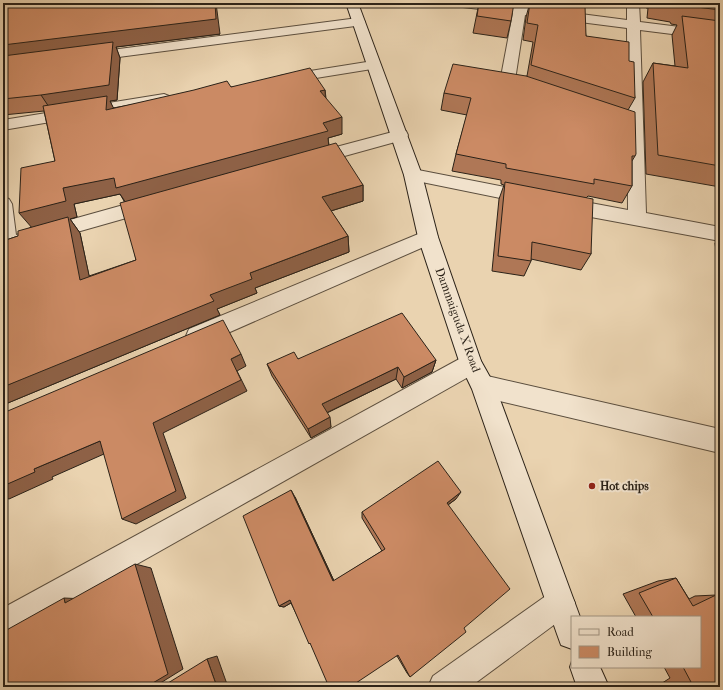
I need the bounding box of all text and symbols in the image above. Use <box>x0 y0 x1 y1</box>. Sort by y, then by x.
street label: Dammaiguda X Road <box>433 266 484 375</box>
place label: Hot chips <box>600 479 649 494</box>
marker: Hot chips <box>587 481 597 491</box>
legend <box>571 616 701 668</box>
text: Road <box>607 625 634 639</box>
text: Building <box>607 645 652 659</box>

